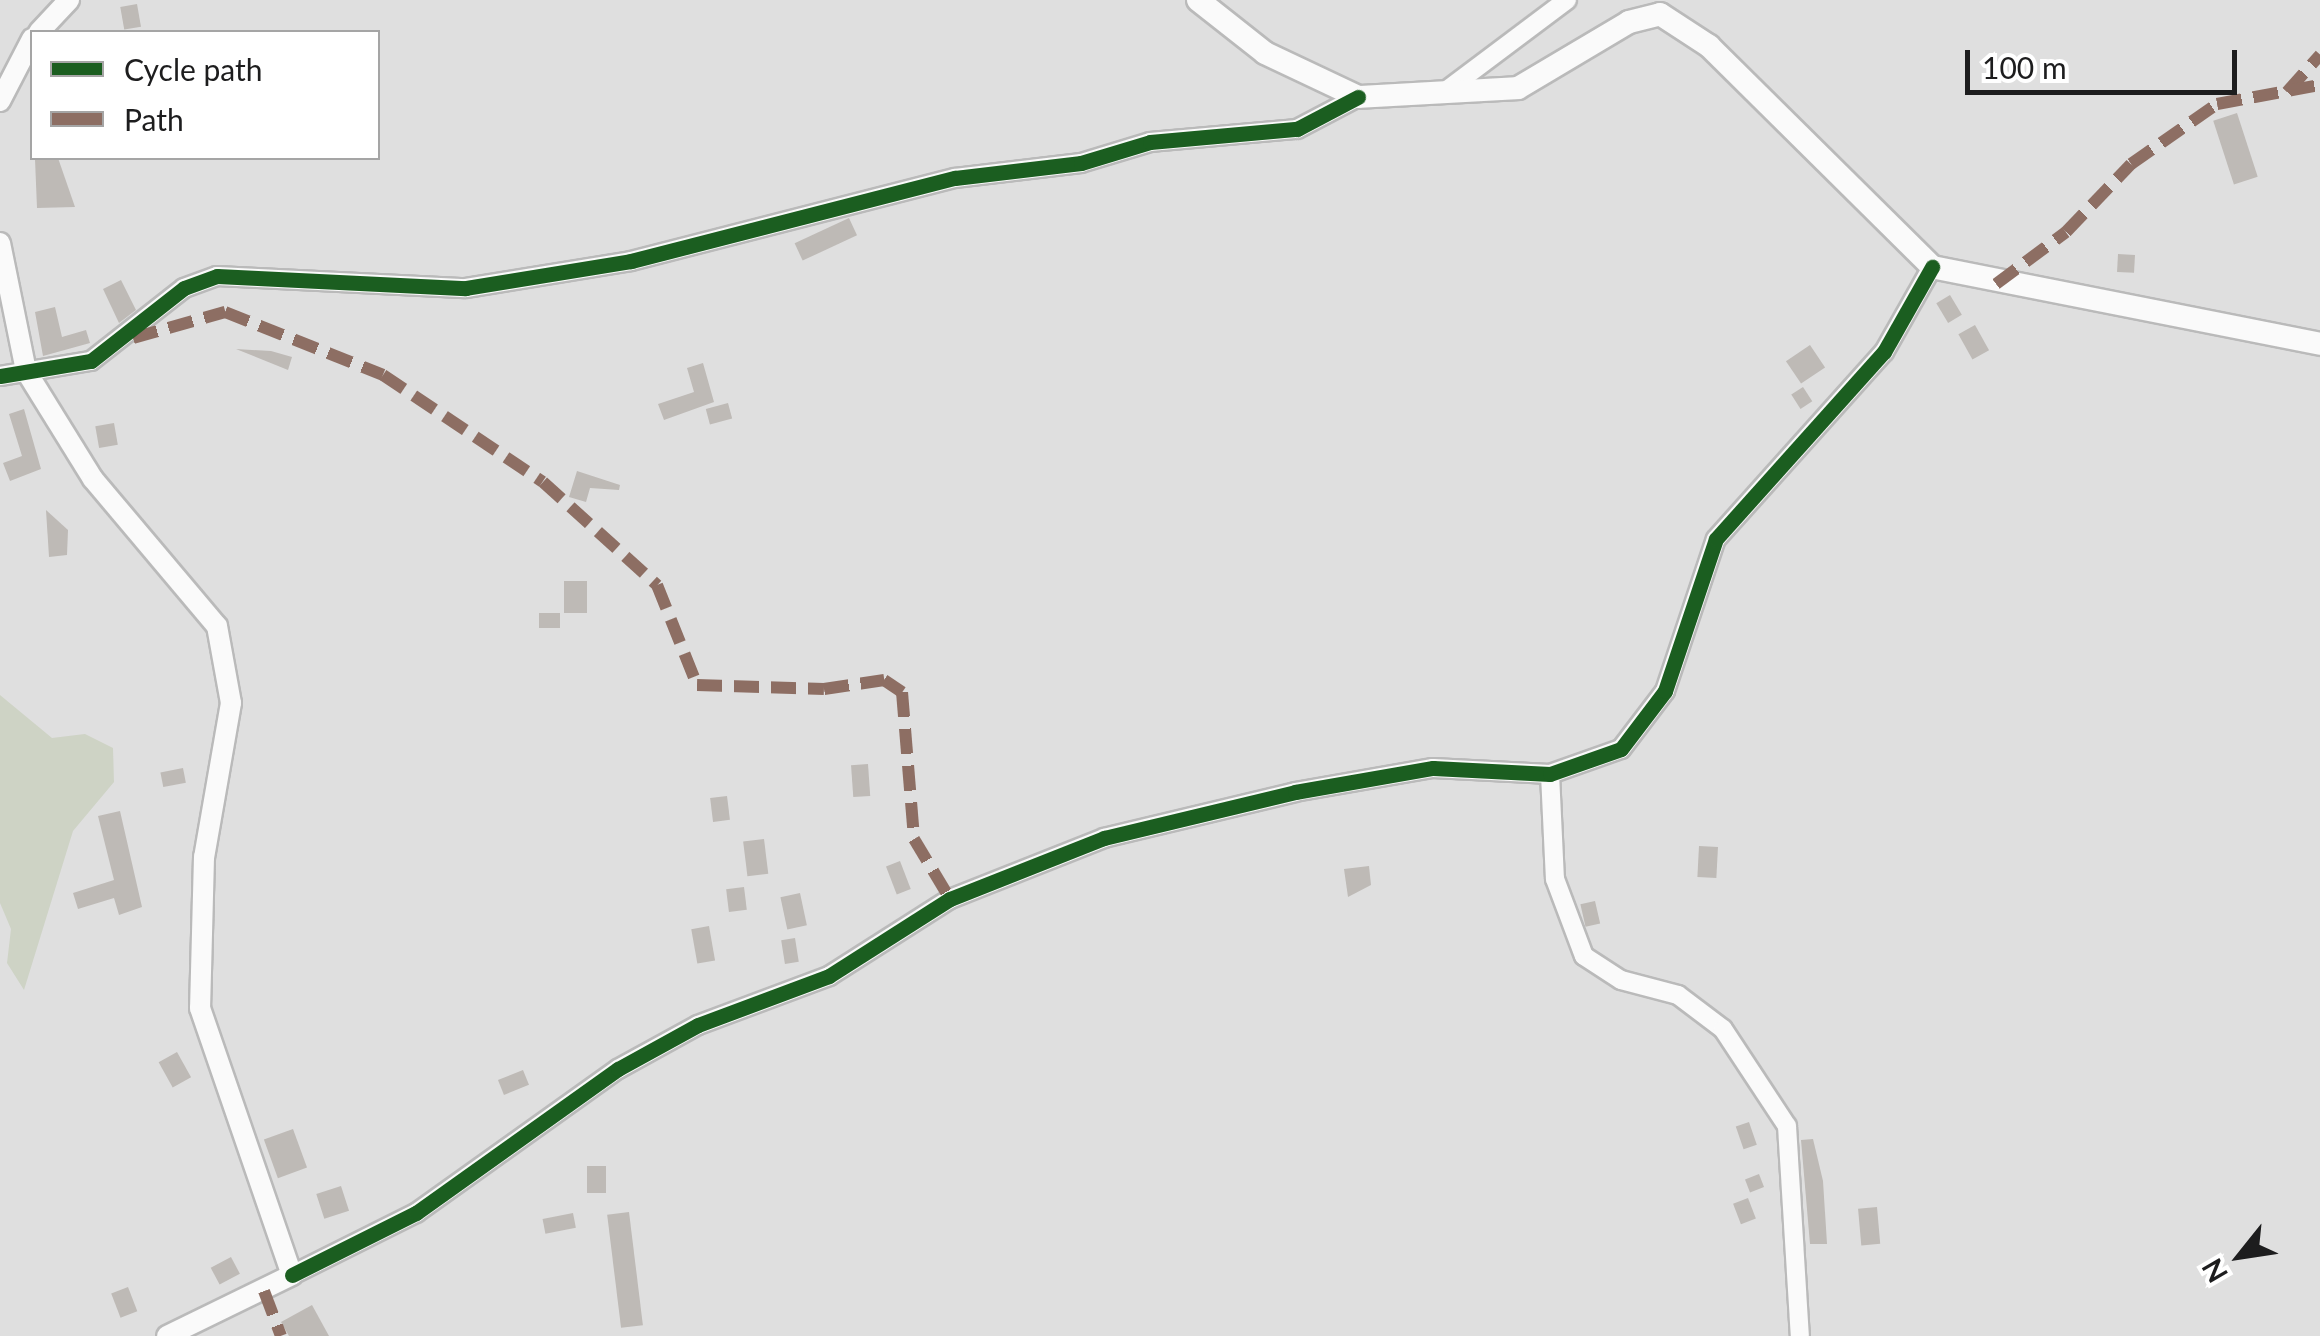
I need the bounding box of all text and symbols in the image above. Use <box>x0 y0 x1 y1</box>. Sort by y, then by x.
legend <box>30 30 380 160</box>
scale bar <box>1970 30 2242 92</box>
text: 100 m <box>1982 49 2067 85</box>
text: Cycle path <box>124 51 263 87</box>
text: Path <box>124 101 184 137</box>
north arrow <box>2190 1206 2290 1306</box>
text: N <box>2194 1253 2234 1289</box>

